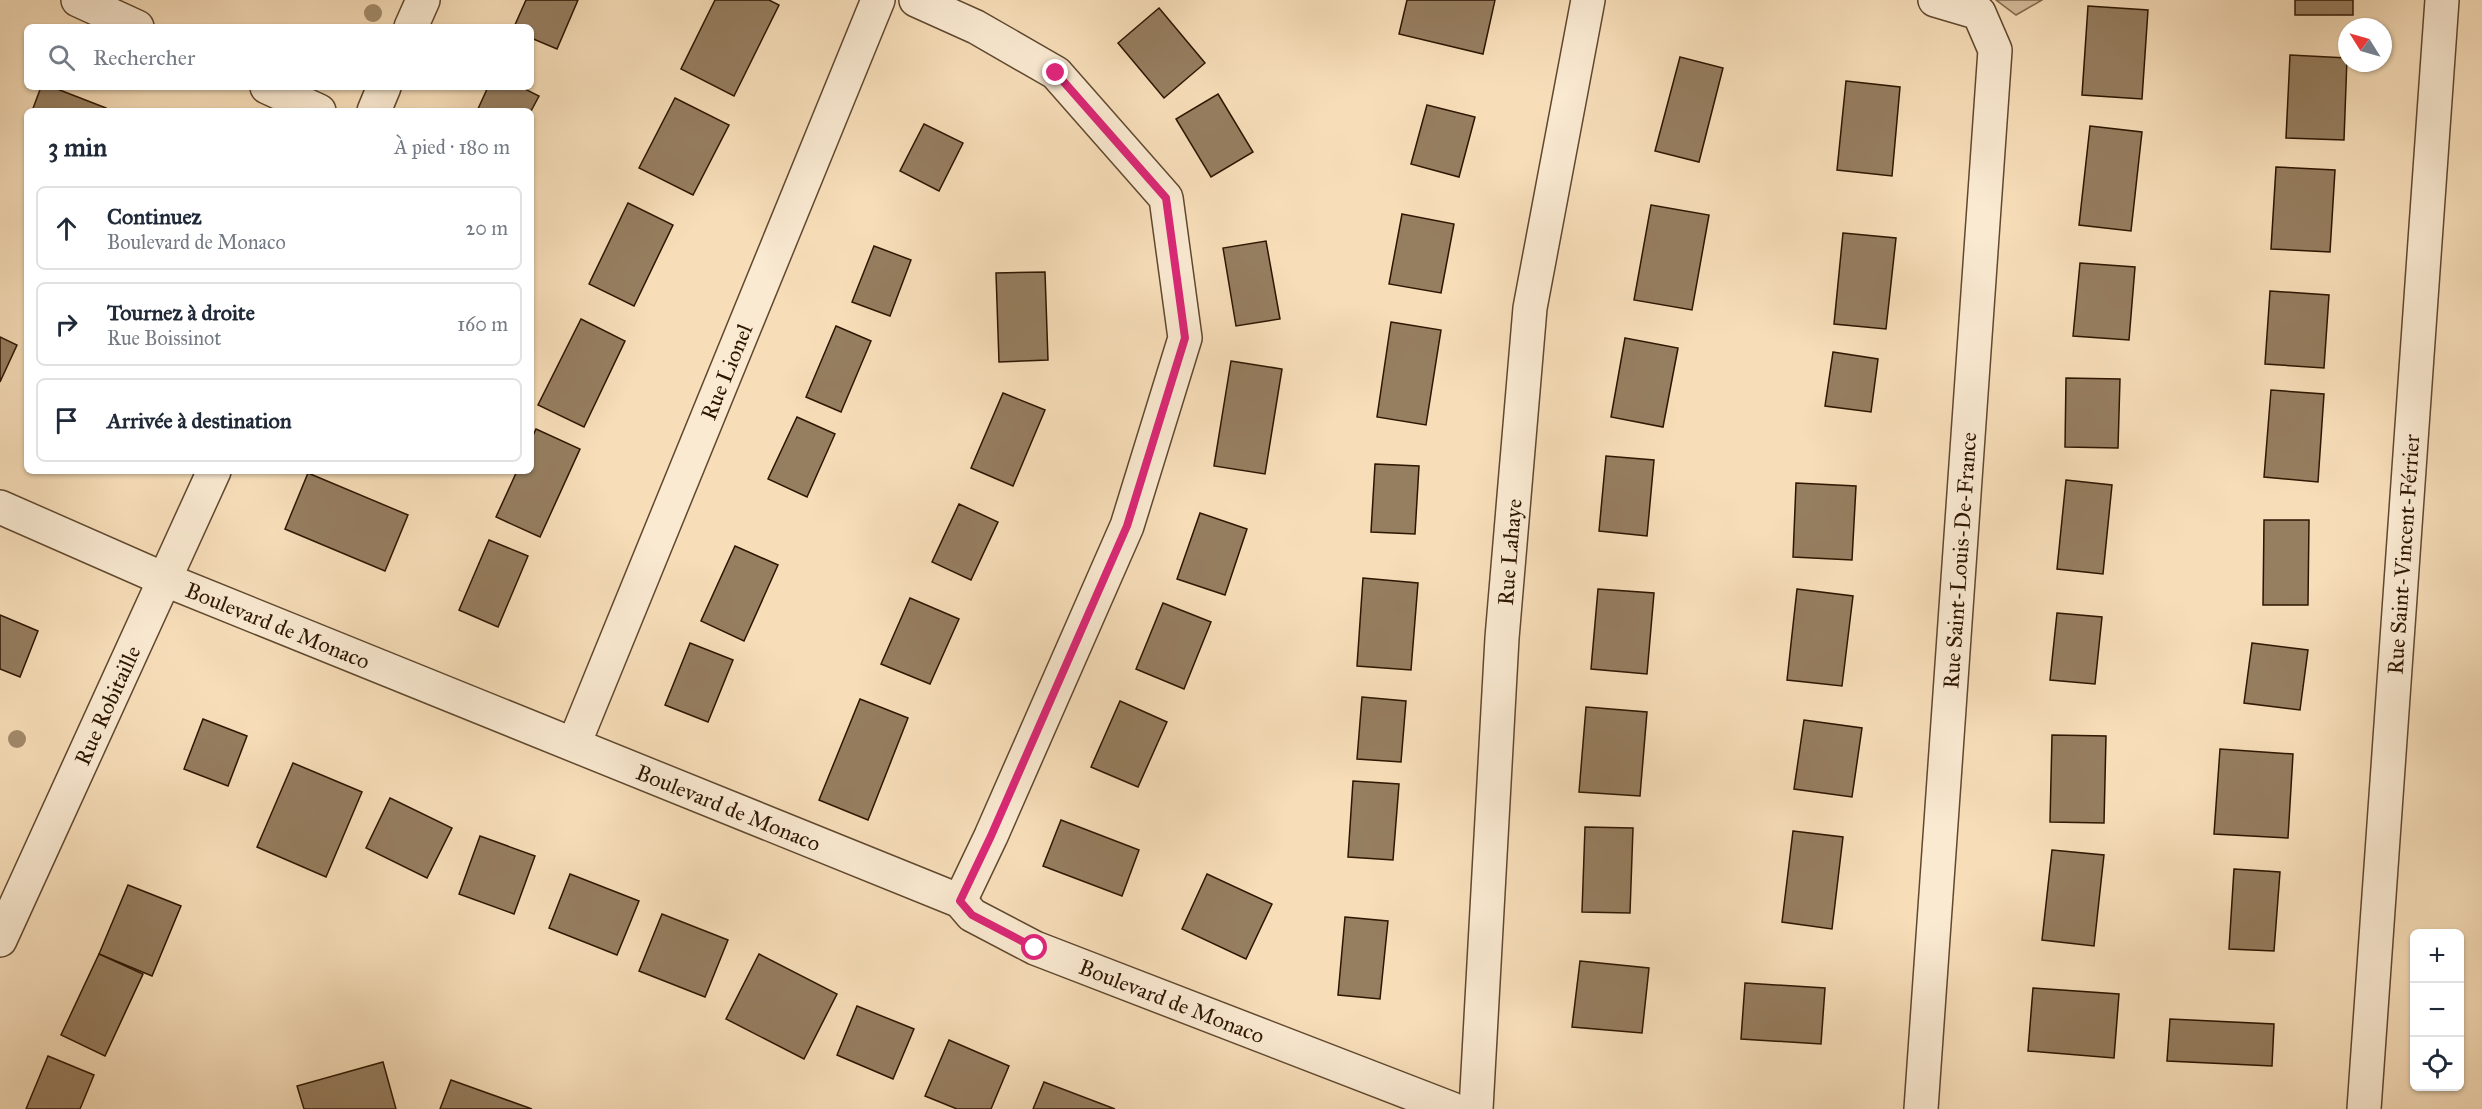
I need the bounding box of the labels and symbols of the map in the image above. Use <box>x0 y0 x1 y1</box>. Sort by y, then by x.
north arrow <box>2338 18 2392 72</box>
route end <box>1042 59 1068 85</box>
street label: Rue Lionel <box>694 320 758 424</box>
street label: Rue Saint-Louis-De-France <box>1937 431 1982 690</box>
street label: Rue Saint-Vincent-Férrier <box>2381 433 2425 675</box>
street label: Rue Lahaye <box>1491 498 1527 606</box>
street label: Boulevard de Monaco <box>182 576 374 675</box>
street label: Rue Robitaille <box>68 641 146 769</box>
street label: Boulevard de Monaco <box>632 758 825 857</box>
route start <box>1021 934 1047 960</box>
street label: Boulevard de Monaco <box>1075 953 1268 1049</box>

